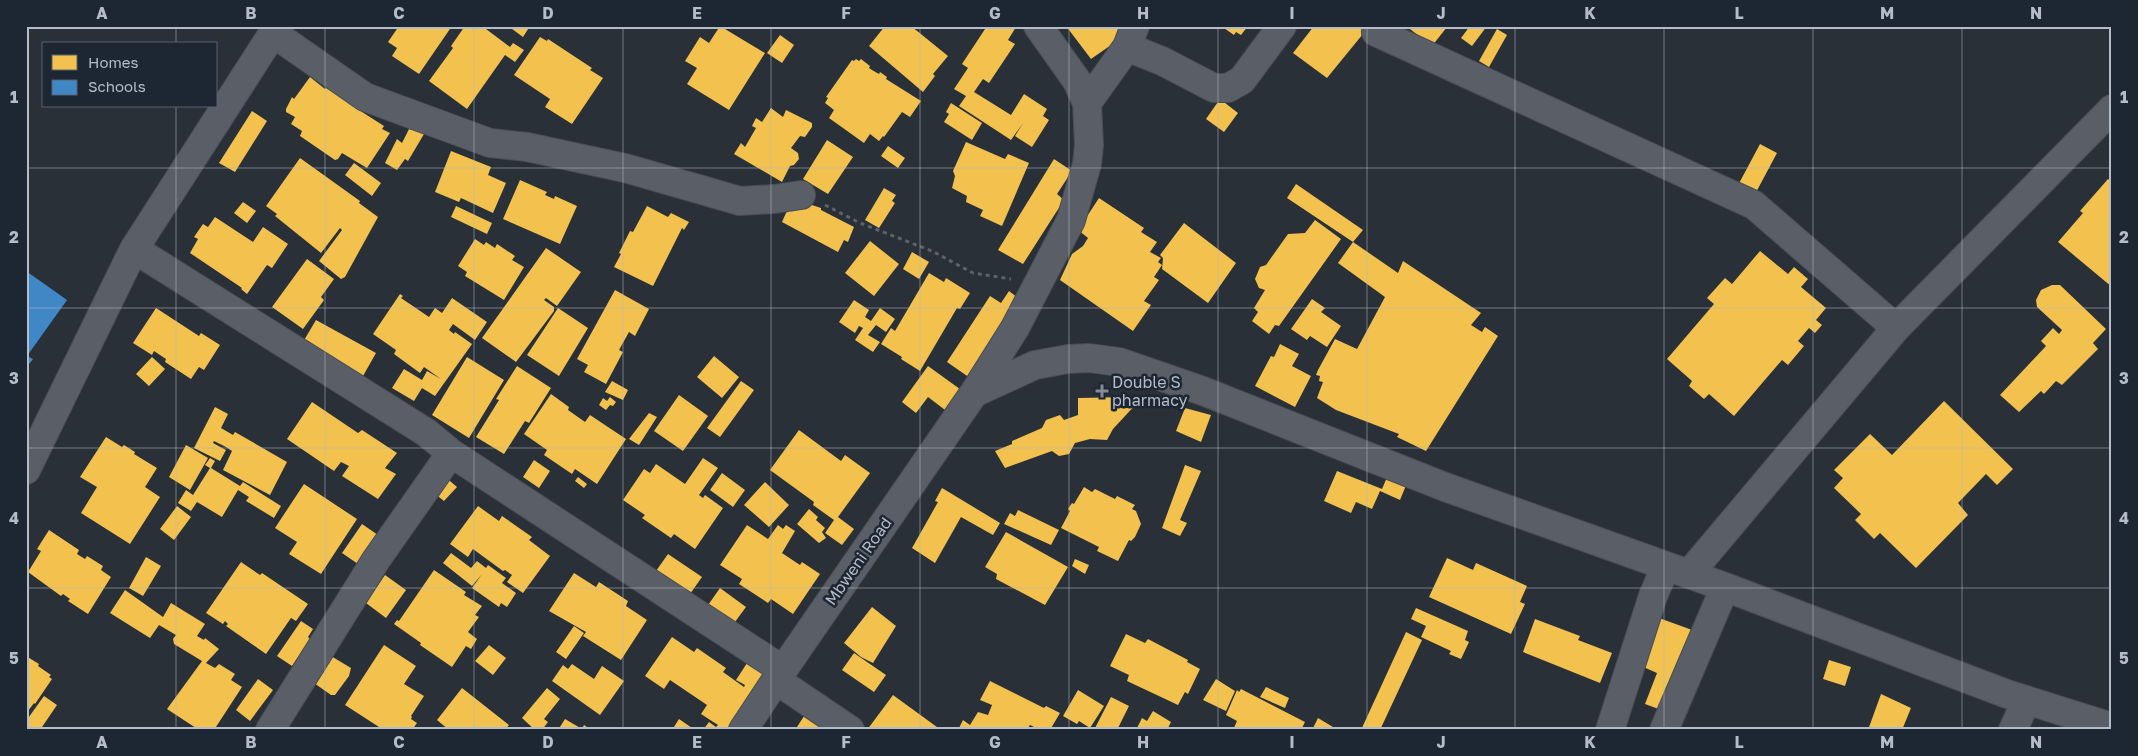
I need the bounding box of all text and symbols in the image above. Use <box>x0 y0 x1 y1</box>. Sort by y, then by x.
text: A <box>96 3 108 23</box>
text: B <box>245 3 257 23</box>
text: C <box>393 3 405 23</box>
text: D <box>542 3 554 23</box>
text: E <box>692 3 702 23</box>
text: F <box>841 3 851 23</box>
text: G <box>989 3 1001 23</box>
text: H <box>1137 3 1149 23</box>
text: I <box>1289 3 1295 23</box>
text: J <box>1436 3 1446 23</box>
text: K <box>1584 3 1596 23</box>
text: L <box>1734 3 1744 23</box>
text: M <box>1880 3 1894 23</box>
text: N <box>2030 3 2042 23</box>
legend <box>42 42 218 108</box>
text: Homes <box>88 53 138 71</box>
text: Schools <box>88 77 146 95</box>
text: 1 <box>10 87 18 107</box>
text: 1 <box>2120 87 2128 107</box>
text: 2 <box>9 227 19 247</box>
text: 2 <box>2119 227 2129 247</box>
text: 3 <box>9 368 19 388</box>
text: 3 <box>2119 368 2129 388</box>
place label: Double S pharmacy <box>1112 372 1188 410</box>
marker: Double S pharmacy <box>1096 385 1108 397</box>
text: 4 <box>9 508 19 528</box>
text: 4 <box>2119 508 2129 528</box>
street label: Mbweni Road <box>820 513 896 609</box>
text: 5 <box>9 648 19 668</box>
text: 5 <box>2119 648 2129 668</box>
text: A <box>96 732 108 752</box>
text: B <box>245 732 257 752</box>
text: C <box>393 732 405 752</box>
text: D <box>542 732 554 752</box>
text: E <box>692 732 702 752</box>
text: F <box>841 732 851 752</box>
text: G <box>989 732 1001 752</box>
text: H <box>1137 732 1149 752</box>
text: I <box>1289 732 1295 752</box>
text: J <box>1436 732 1446 752</box>
text: K <box>1584 732 1596 752</box>
text: L <box>1734 732 1744 752</box>
text: M <box>1880 732 1894 752</box>
text: N <box>2030 732 2042 752</box>

